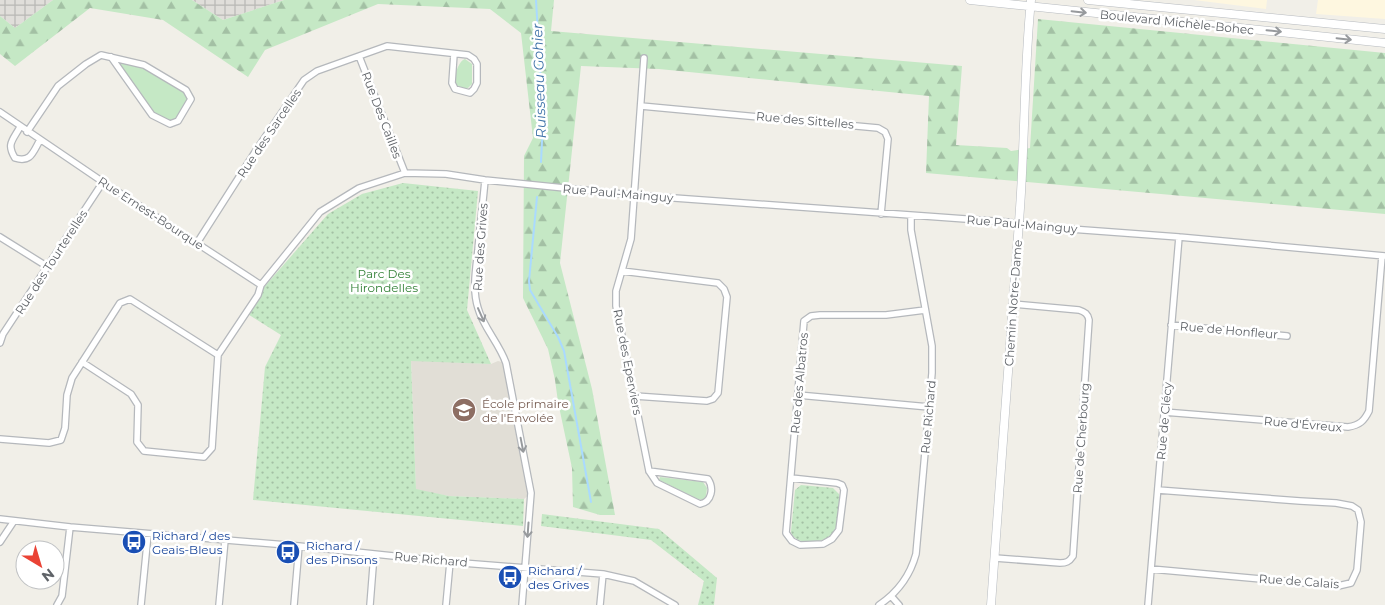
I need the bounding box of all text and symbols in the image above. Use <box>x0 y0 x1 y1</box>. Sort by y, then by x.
street label: Boulevard Michèle-Bohec <box>1099 6 1255 38</box>
one-way arrow <box>1071 7 1087 17</box>
water label: Ruisseau Gohier <box>528 23 550 139</box>
one-way arrow <box>1265 27 1281 36</box>
one-way arrow <box>1335 34 1351 43</box>
street label: Rue Des Cailles <box>359 70 405 161</box>
street label: Rue des Sarcelles <box>234 86 304 180</box>
street label: Rue des Sittelles <box>755 108 855 132</box>
street label: Rue Ernest-Bourque <box>95 173 207 253</box>
street label: Rue Paul-Mainguy <box>562 181 674 205</box>
street label: Rue des Grives <box>469 202 491 292</box>
street label: Rue des Tourterelles <box>12 207 91 317</box>
street label: Rue Paul-Mainguy <box>966 212 1078 236</box>
street label: Chemin Notre-Dame <box>1001 239 1025 367</box>
park label: Parc Des Hirondelles <box>350 266 418 295</box>
one-way arrow <box>476 307 486 322</box>
street label: Rue des Eperviers <box>610 308 646 416</box>
street label: Rue de Honfleur <box>1179 318 1279 342</box>
street label: Rue des Albatros <box>787 332 811 434</box>
street label: Rue Richard <box>917 380 939 454</box>
street label: Rue de Clécy <box>1153 381 1175 460</box>
street label: Rue de Cherbourg <box>1070 382 1092 494</box>
place label: École primaire de l'Envolée <box>482 396 569 425</box>
school or university icon: École primaire de l'Envolée <box>451 397 477 423</box>
street label: Rue d'Évreux <box>1263 413 1343 435</box>
one-way arrow <box>518 436 528 452</box>
one-way arrow <box>523 521 533 537</box>
place label: Richard / des Geais-Bleus <box>152 528 230 557</box>
bus stop icon: Richard / des Geais-Bleus <box>121 529 147 555</box>
place label: Richard / des Pinsons <box>306 538 378 567</box>
bus stop icon: Richard / des Pinsons <box>275 539 301 565</box>
north arrow <box>15 540 65 590</box>
street label: Rue Richard <box>394 548 468 570</box>
place label: Richard / des Grives <box>528 563 589 592</box>
bus stop icon: Richard / des Grives <box>497 564 523 590</box>
text: N <box>38 565 58 586</box>
street label: Rue de Calais <box>1258 571 1340 591</box>

